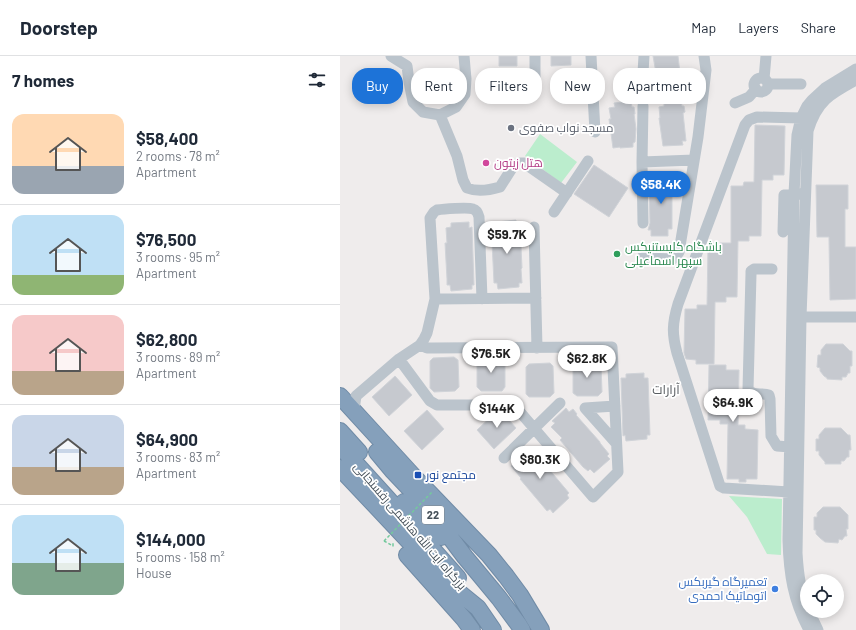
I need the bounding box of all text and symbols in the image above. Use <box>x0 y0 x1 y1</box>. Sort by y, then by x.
text: Doorstep <box>20 16 98 39</box>
text: Map <box>691 19 716 36</box>
text: Layers <box>738 19 779 36</box>
text: Share <box>801 19 836 36</box>
chip: Buy <box>352 68 403 104</box>
chip: Rent <box>411 68 467 104</box>
chip: Filters <box>475 68 542 104</box>
chip: New <box>550 68 605 104</box>
chip: Apartment <box>613 68 706 104</box>
icon: filters <box>306 69 328 91</box>
text: 7 homes <box>12 70 74 90</box>
place label: مسجد نواب صفوی <box>519 120 614 135</box>
marker: مسجد نواب صفوی <box>506 123 516 133</box>
text: $58,400 <box>136 128 198 148</box>
icon: home <box>44 130 92 178</box>
text: 2 rooms · 78 m² <box>136 148 220 164</box>
place label: هتل زیتون <box>494 155 543 170</box>
marker: هتل زیتون <box>481 158 491 168</box>
text: Apartment <box>136 164 197 180</box>
pin: $58.4K <box>628 171 694 205</box>
text: $58.4K <box>641 176 682 192</box>
pin: $59.7K <box>474 221 540 255</box>
text: $59.7K <box>487 226 527 242</box>
text: $76,500 <box>136 229 196 249</box>
icon: home <box>44 231 92 279</box>
place label: باشگاه کلیستنیکس سپهر اسماعیلی <box>625 239 722 269</box>
text: 3 rooms · 95 m² <box>136 249 220 265</box>
marker: باشگاه کلیستنیکس سپهر اسماعیلی <box>612 249 622 259</box>
text: Apartment <box>136 265 197 281</box>
text: $62,800 <box>136 329 197 349</box>
icon: home <box>44 331 92 379</box>
pin: $76.5K <box>458 340 524 374</box>
text: $76.5K <box>471 345 511 361</box>
pin: $62.8K <box>554 345 620 379</box>
text: 3 rooms · 89 m² <box>136 349 220 365</box>
text: $62.8K <box>567 350 607 366</box>
text: Apartment <box>136 365 197 381</box>
district label: آرارات <box>652 381 680 397</box>
pin: $64.9K <box>700 389 766 423</box>
text: $64.9K <box>713 394 753 410</box>
pin: $144K <box>469 395 525 429</box>
text: $144K <box>479 400 515 416</box>
text: $64,900 <box>136 429 198 449</box>
icon: home <box>44 431 92 479</box>
pin: $80.3K <box>507 446 573 480</box>
text: 3 rooms · 83 m² <box>136 449 220 465</box>
text: $80.3K <box>520 451 560 467</box>
street label: بزرگراه آیت الله هاشمی رفسنجانی <box>351 459 470 593</box>
text: Apartment <box>136 465 197 481</box>
place label: مجتمع نور <box>425 467 476 483</box>
marker: مجتمع نور <box>413 470 423 480</box>
road number: 22 <box>422 506 444 524</box>
text: $144,000 <box>136 529 205 549</box>
icon: home <box>44 531 92 579</box>
text: 5 rooms · 158 m² <box>136 549 225 565</box>
text: House <box>136 565 172 581</box>
place label: تعمیرگاه گیربکس اتوماتیک احمدی <box>679 574 768 603</box>
map controls <box>800 574 844 618</box>
button: locate <box>800 574 844 618</box>
marker: تعمیرگاه گیربکس اتوماتیک احمدی <box>770 584 780 594</box>

